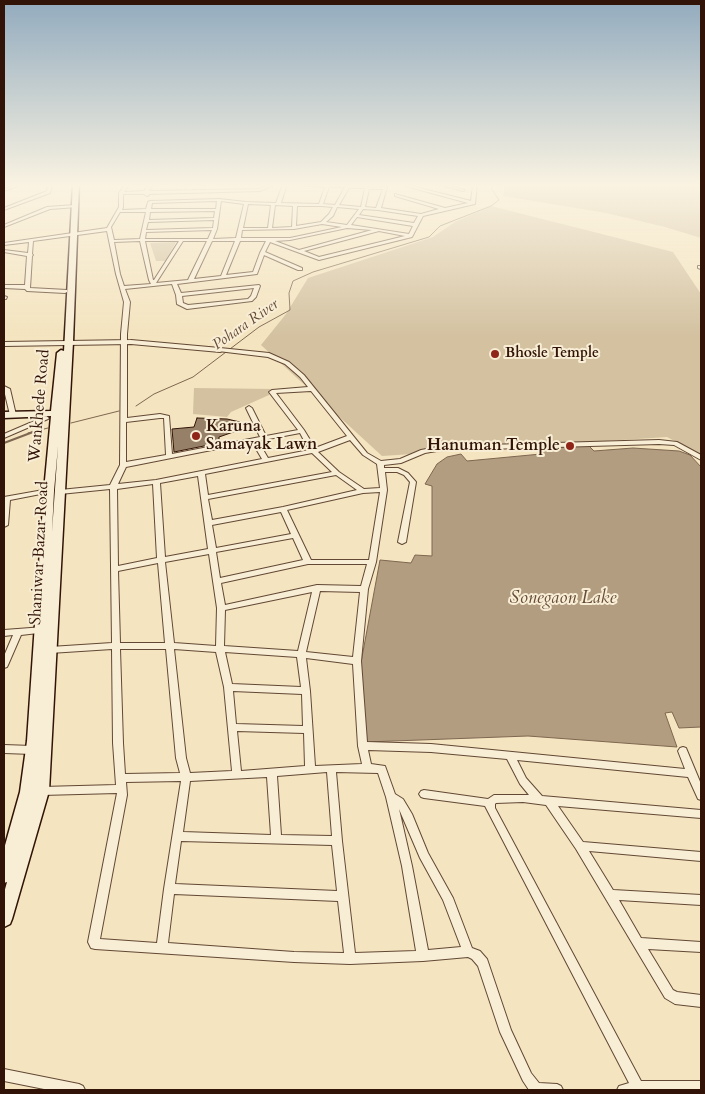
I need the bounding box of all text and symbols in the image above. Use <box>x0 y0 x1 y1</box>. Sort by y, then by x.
water label: Pohara River <box>210 296 282 354</box>
place label: Bhosle Temple <box>505 346 599 362</box>
marker: Bhosle Temple <box>489 348 501 360</box>
street label: Wankhede Road <box>25 349 55 463</box>
place label: Karuna Samayak Lawn <box>206 417 317 455</box>
marker: Karuna Samayak Lawn <box>190 430 202 442</box>
place label: Hanuman Temple <box>427 436 560 456</box>
marker: Hanuman Temple <box>564 440 576 452</box>
street label: Shaniwar Bazar Road <box>27 480 53 626</box>
water label: Sonegaon Lake <box>510 588 616 610</box>

